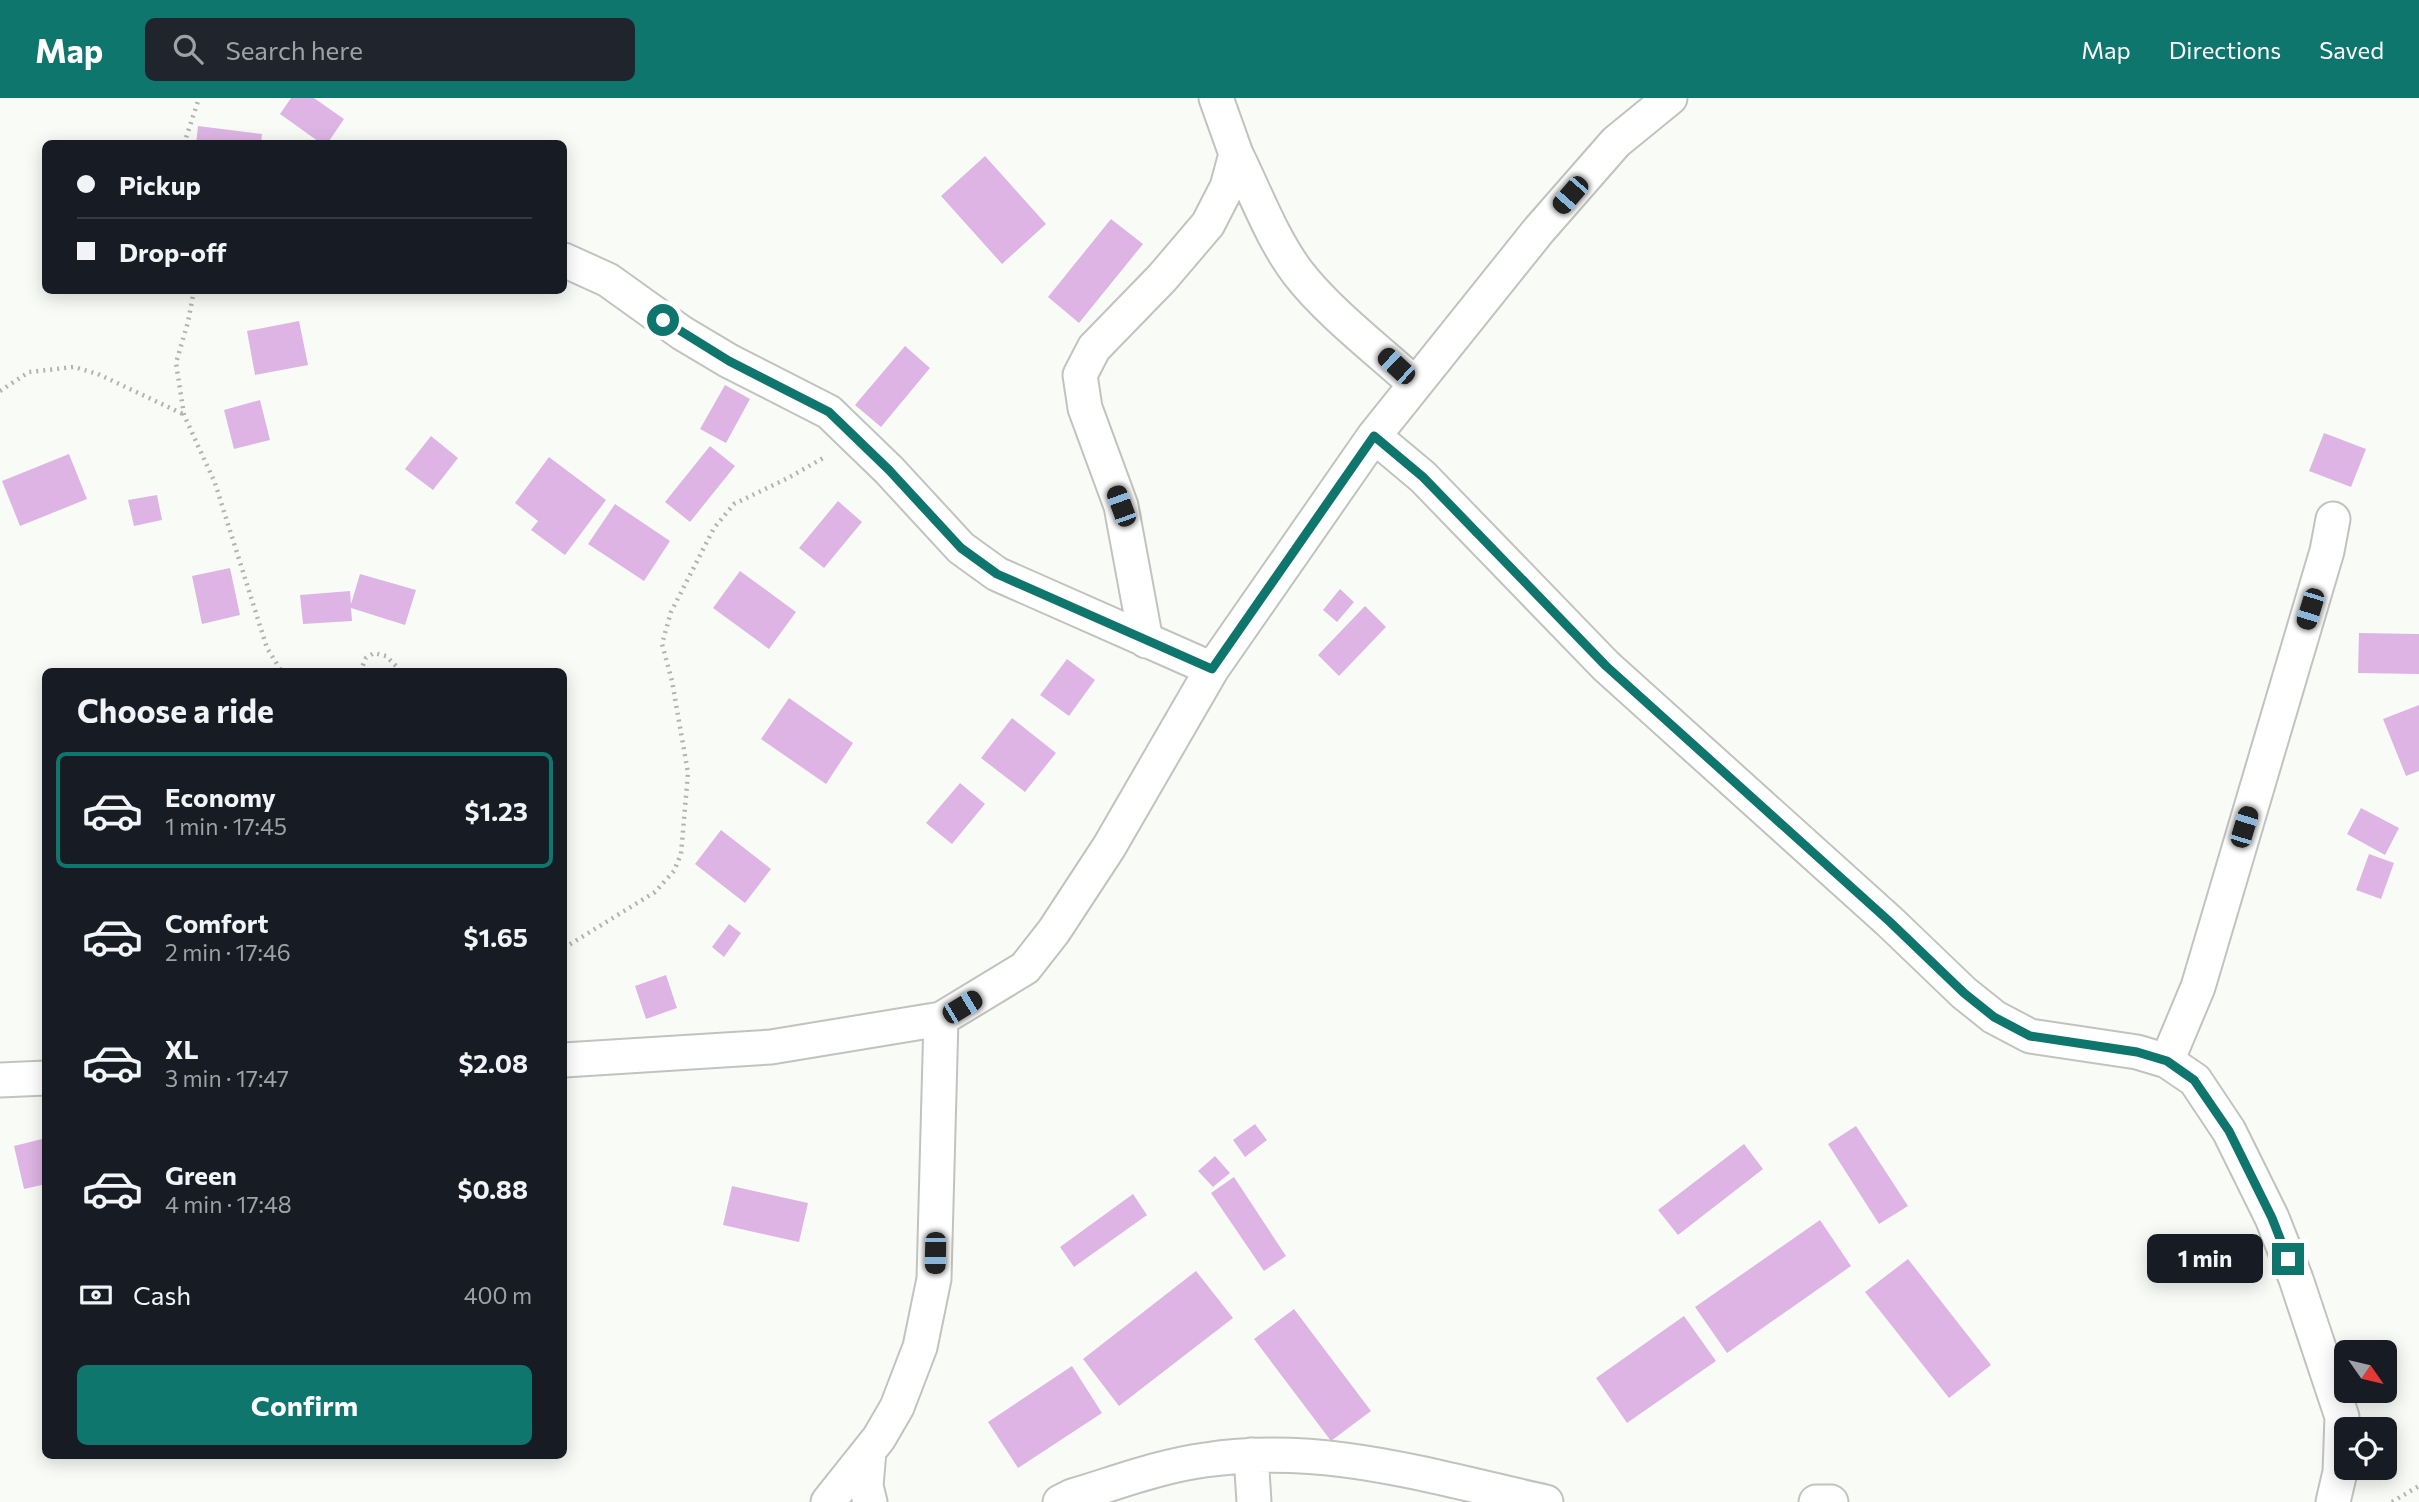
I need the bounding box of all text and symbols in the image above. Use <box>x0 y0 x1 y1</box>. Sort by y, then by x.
search box <box>145 18 635 81</box>
text: Map <box>35 29 103 70</box>
icon: search <box>169 30 207 68</box>
text: Search here <box>225 34 363 65</box>
text: Map <box>2081 35 2131 64</box>
text: Directions <box>2169 35 2281 64</box>
text: Saved <box>2319 35 2384 64</box>
text: Pickup <box>119 169 201 200</box>
car <box>1549 172 1592 218</box>
text: Drop-off <box>119 236 226 267</box>
route start <box>647 304 679 336</box>
car <box>1374 344 1419 388</box>
car <box>1104 483 1139 529</box>
car <box>2294 586 2327 632</box>
text: Choose a ride <box>77 690 274 730</box>
icon: car <box>81 779 144 842</box>
text: Economy <box>165 781 276 812</box>
text: $1.23 <box>464 795 528 826</box>
car <box>2228 804 2261 850</box>
text: 1 min · 17:45 <box>165 812 287 840</box>
icon: car <box>81 905 144 968</box>
text: Comfort <box>165 907 268 938</box>
text: $1.65 <box>464 921 528 952</box>
text: 2 min · 17:46 <box>165 938 291 966</box>
car <box>939 987 986 1027</box>
icon: car <box>81 1031 144 1094</box>
text: XL <box>165 1033 199 1064</box>
text: $2.08 <box>458 1047 528 1078</box>
text: 3 min · 17:47 <box>165 1064 289 1092</box>
icon: car <box>81 1157 144 1220</box>
text: Green <box>165 1159 237 1190</box>
text: $0.88 <box>457 1173 528 1204</box>
text: 4 min · 17:48 <box>165 1190 292 1218</box>
car <box>925 1232 946 1274</box>
callout: 1 min <box>2148 1234 2264 1284</box>
route end <box>2272 1243 2304 1275</box>
text: 1 min <box>2178 1244 2232 1272</box>
icon: cash <box>77 1276 115 1314</box>
text: Cash <box>133 1279 191 1310</box>
text: 400 m <box>464 1281 532 1309</box>
north arrow <box>2334 1340 2398 1404</box>
map controls <box>2334 1340 2397 1480</box>
button: Confirm <box>77 1365 532 1445</box>
button: locate <box>2334 1417 2397 1480</box>

